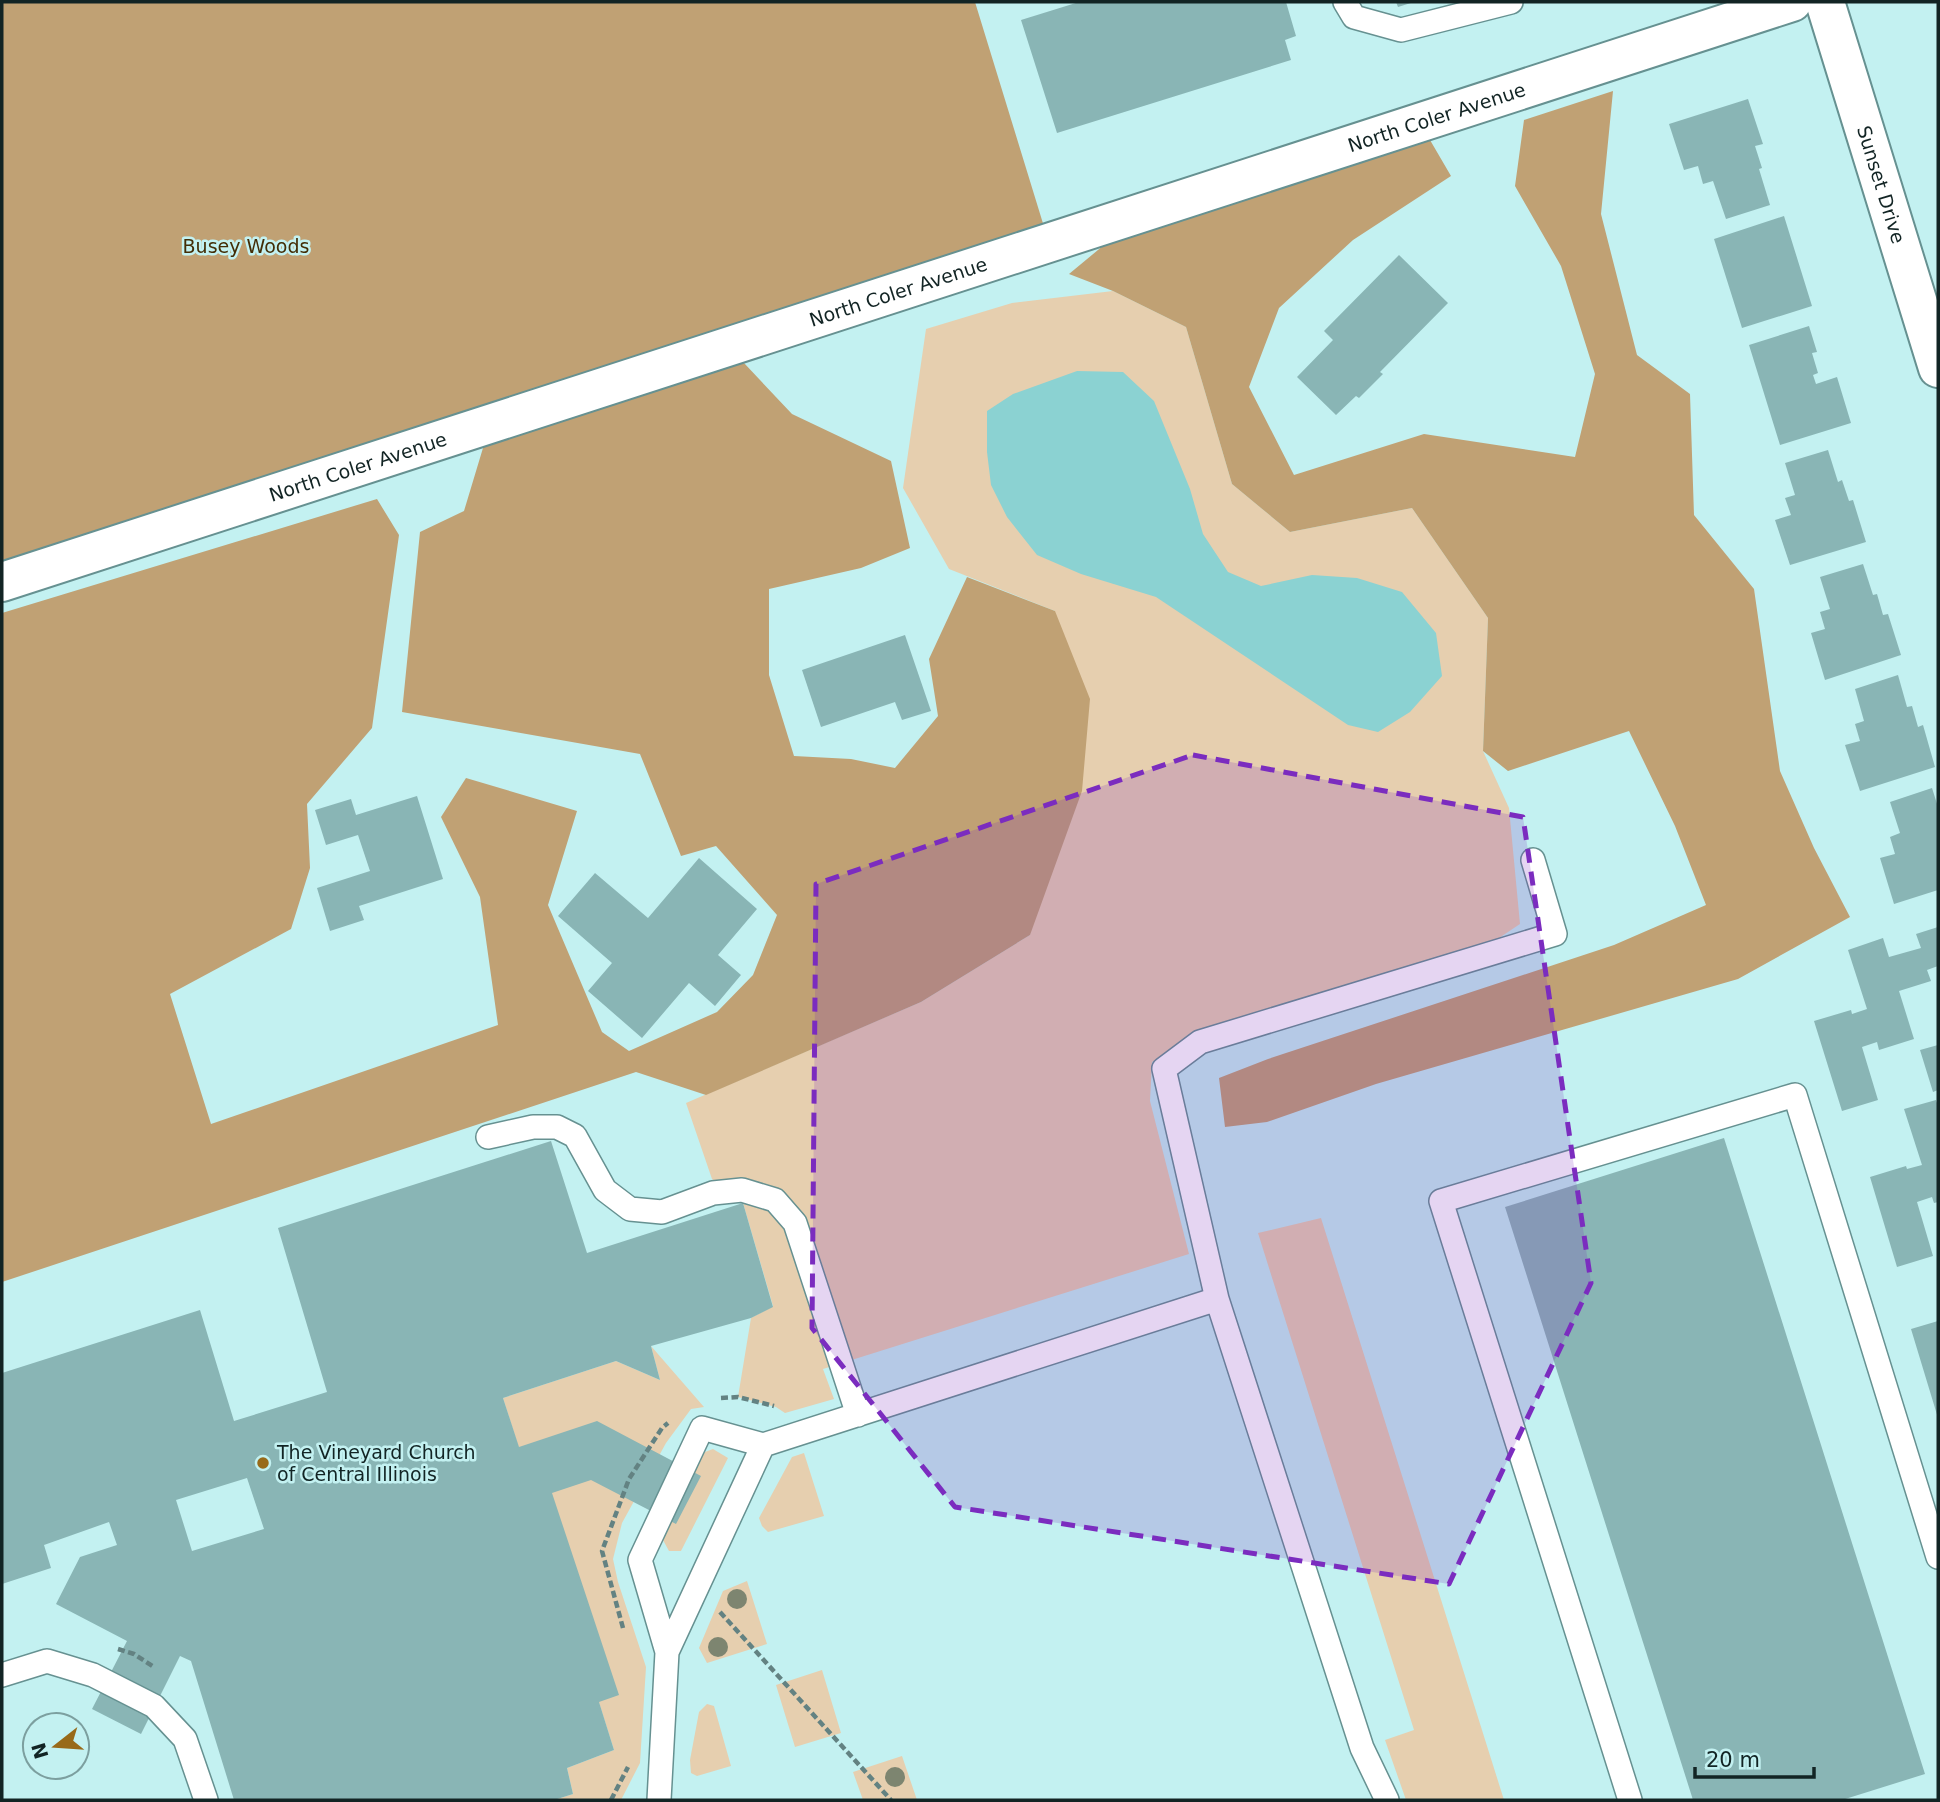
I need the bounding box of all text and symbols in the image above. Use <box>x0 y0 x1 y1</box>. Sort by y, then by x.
street label: North Coler Avenue <box>1345 78 1528 156</box>
street label: Sunset Drive <box>1853 123 1910 246</box>
park label: Busey Woods <box>183 235 309 257</box>
street label: North Coler Avenue <box>806 253 990 331</box>
street label: North Coler Avenue <box>266 428 449 506</box>
place label: The Vineyard Church of Central Illinois <box>276 1441 476 1485</box>
marker: The Vineyard Church of Central Illinois <box>255 1455 271 1471</box>
north arrow <box>21 1711 91 1781</box>
scale bar <box>1695 1736 1814 1780</box>
text: N <box>27 1740 53 1762</box>
text: 20 m <box>1706 1748 1760 1772</box>

